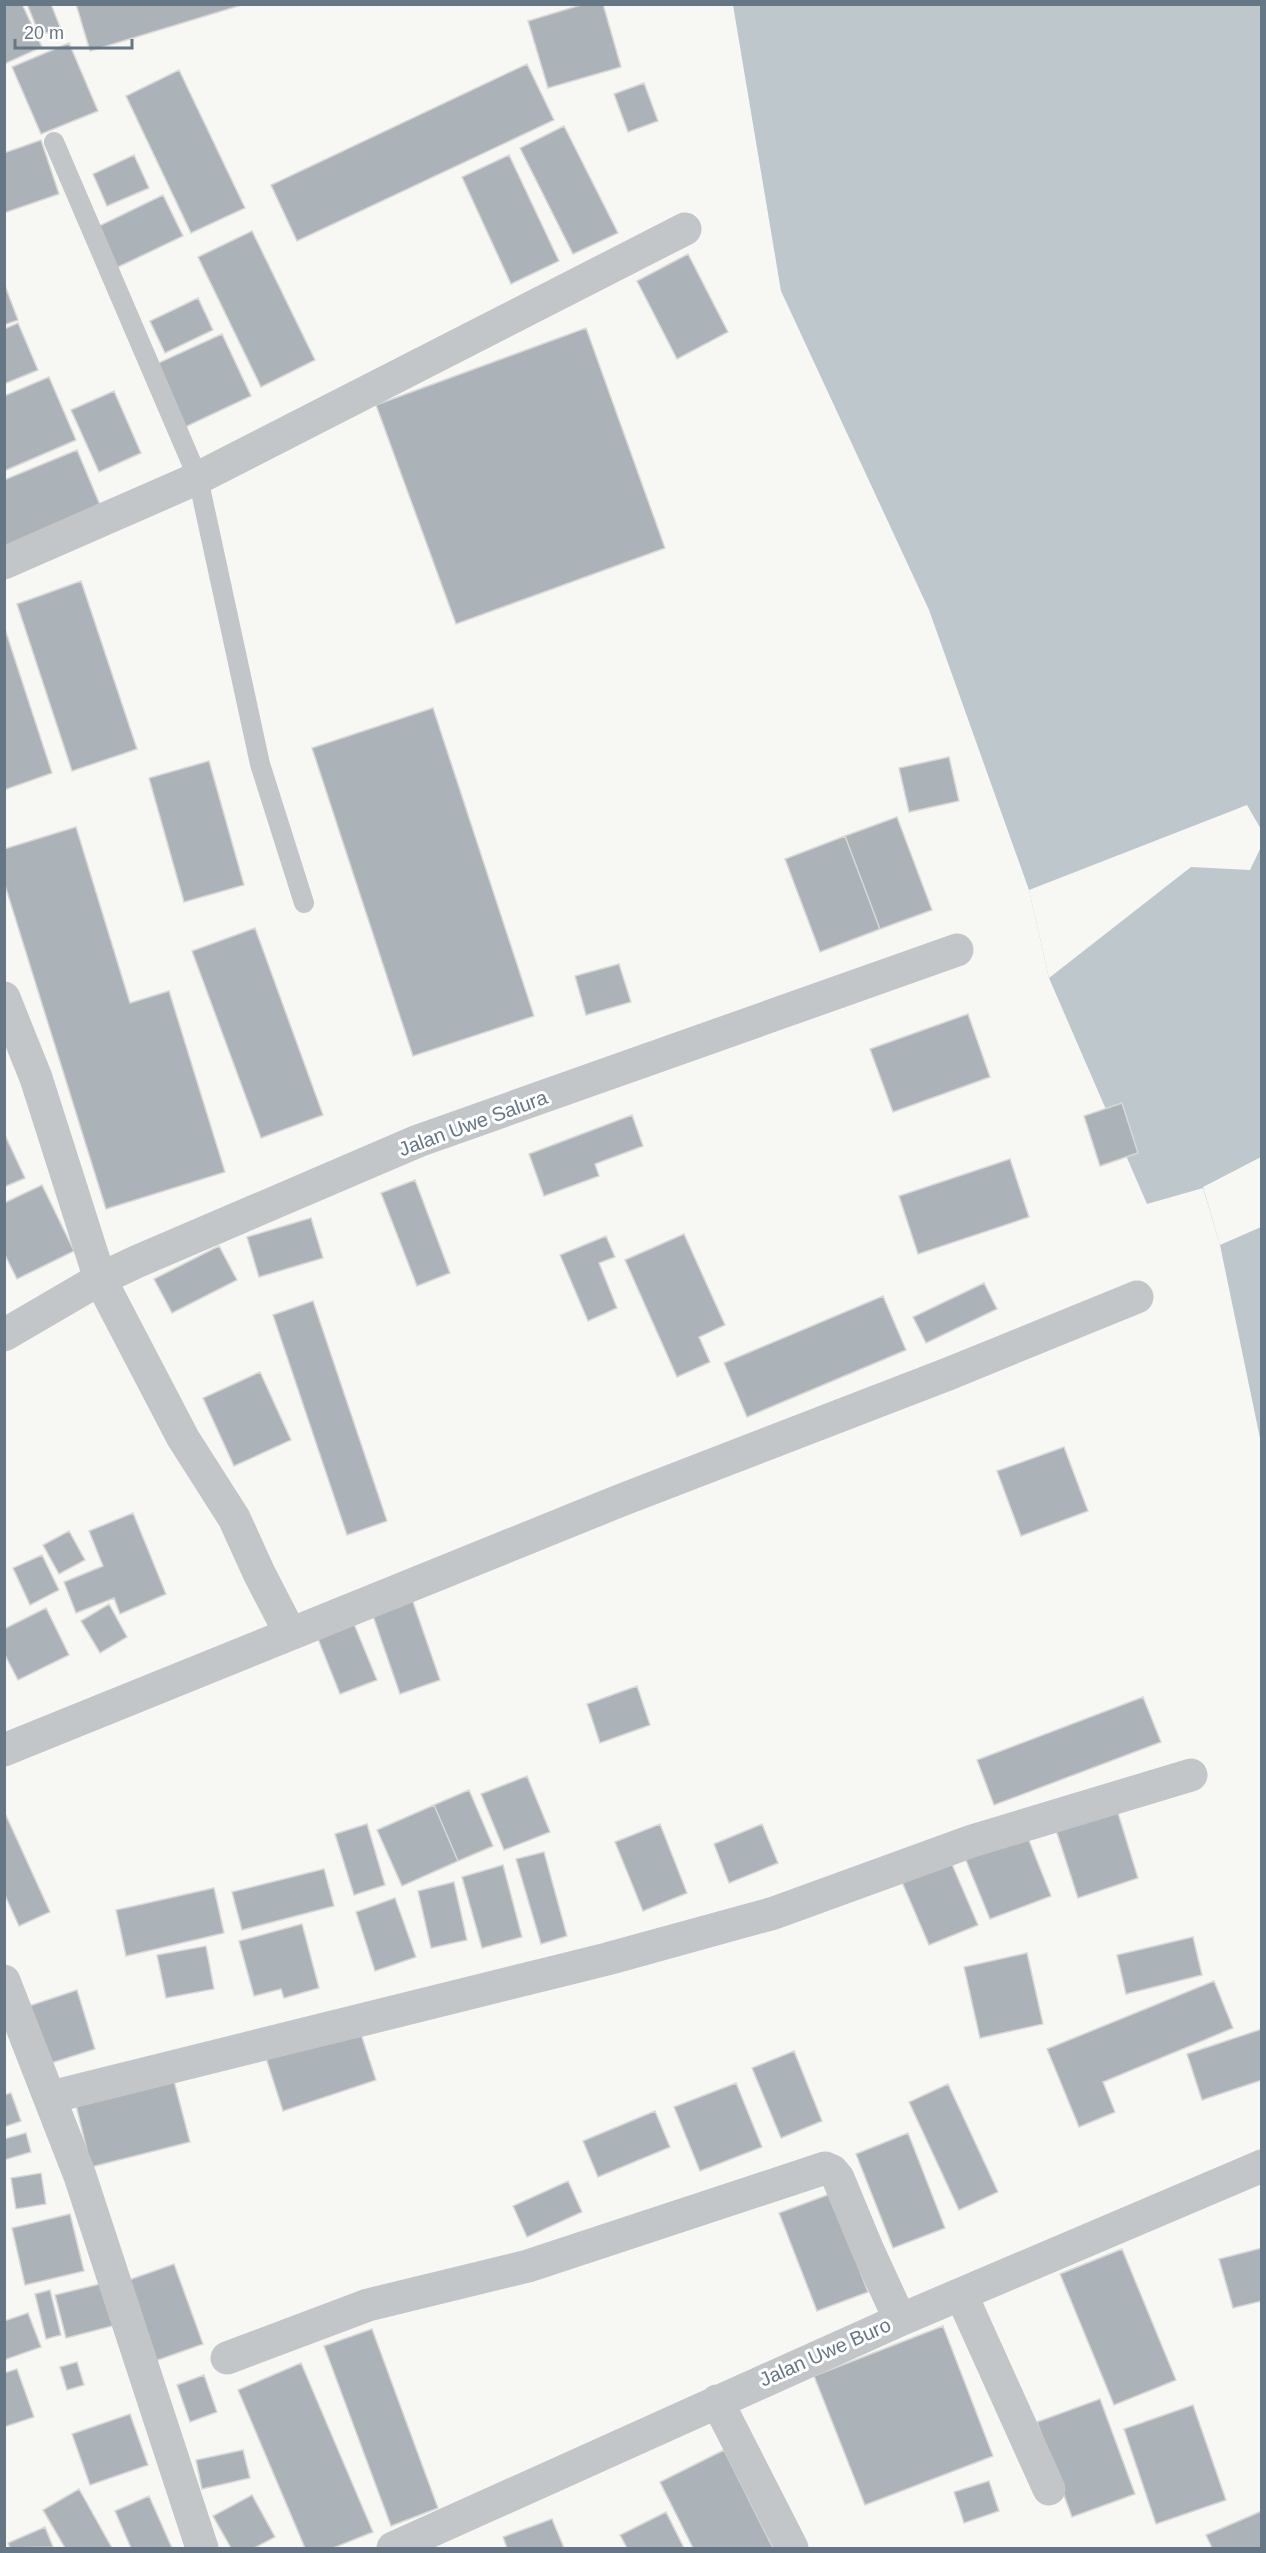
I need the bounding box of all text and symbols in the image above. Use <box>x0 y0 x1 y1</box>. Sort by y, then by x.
scale bar <box>15 12 132 50</box>
text: 20 m <box>24 23 64 43</box>
street label: Jalan Uwe Salura <box>396 1086 551 1160</box>
street label: Jalan Uwe Buro <box>756 2313 894 2391</box>

